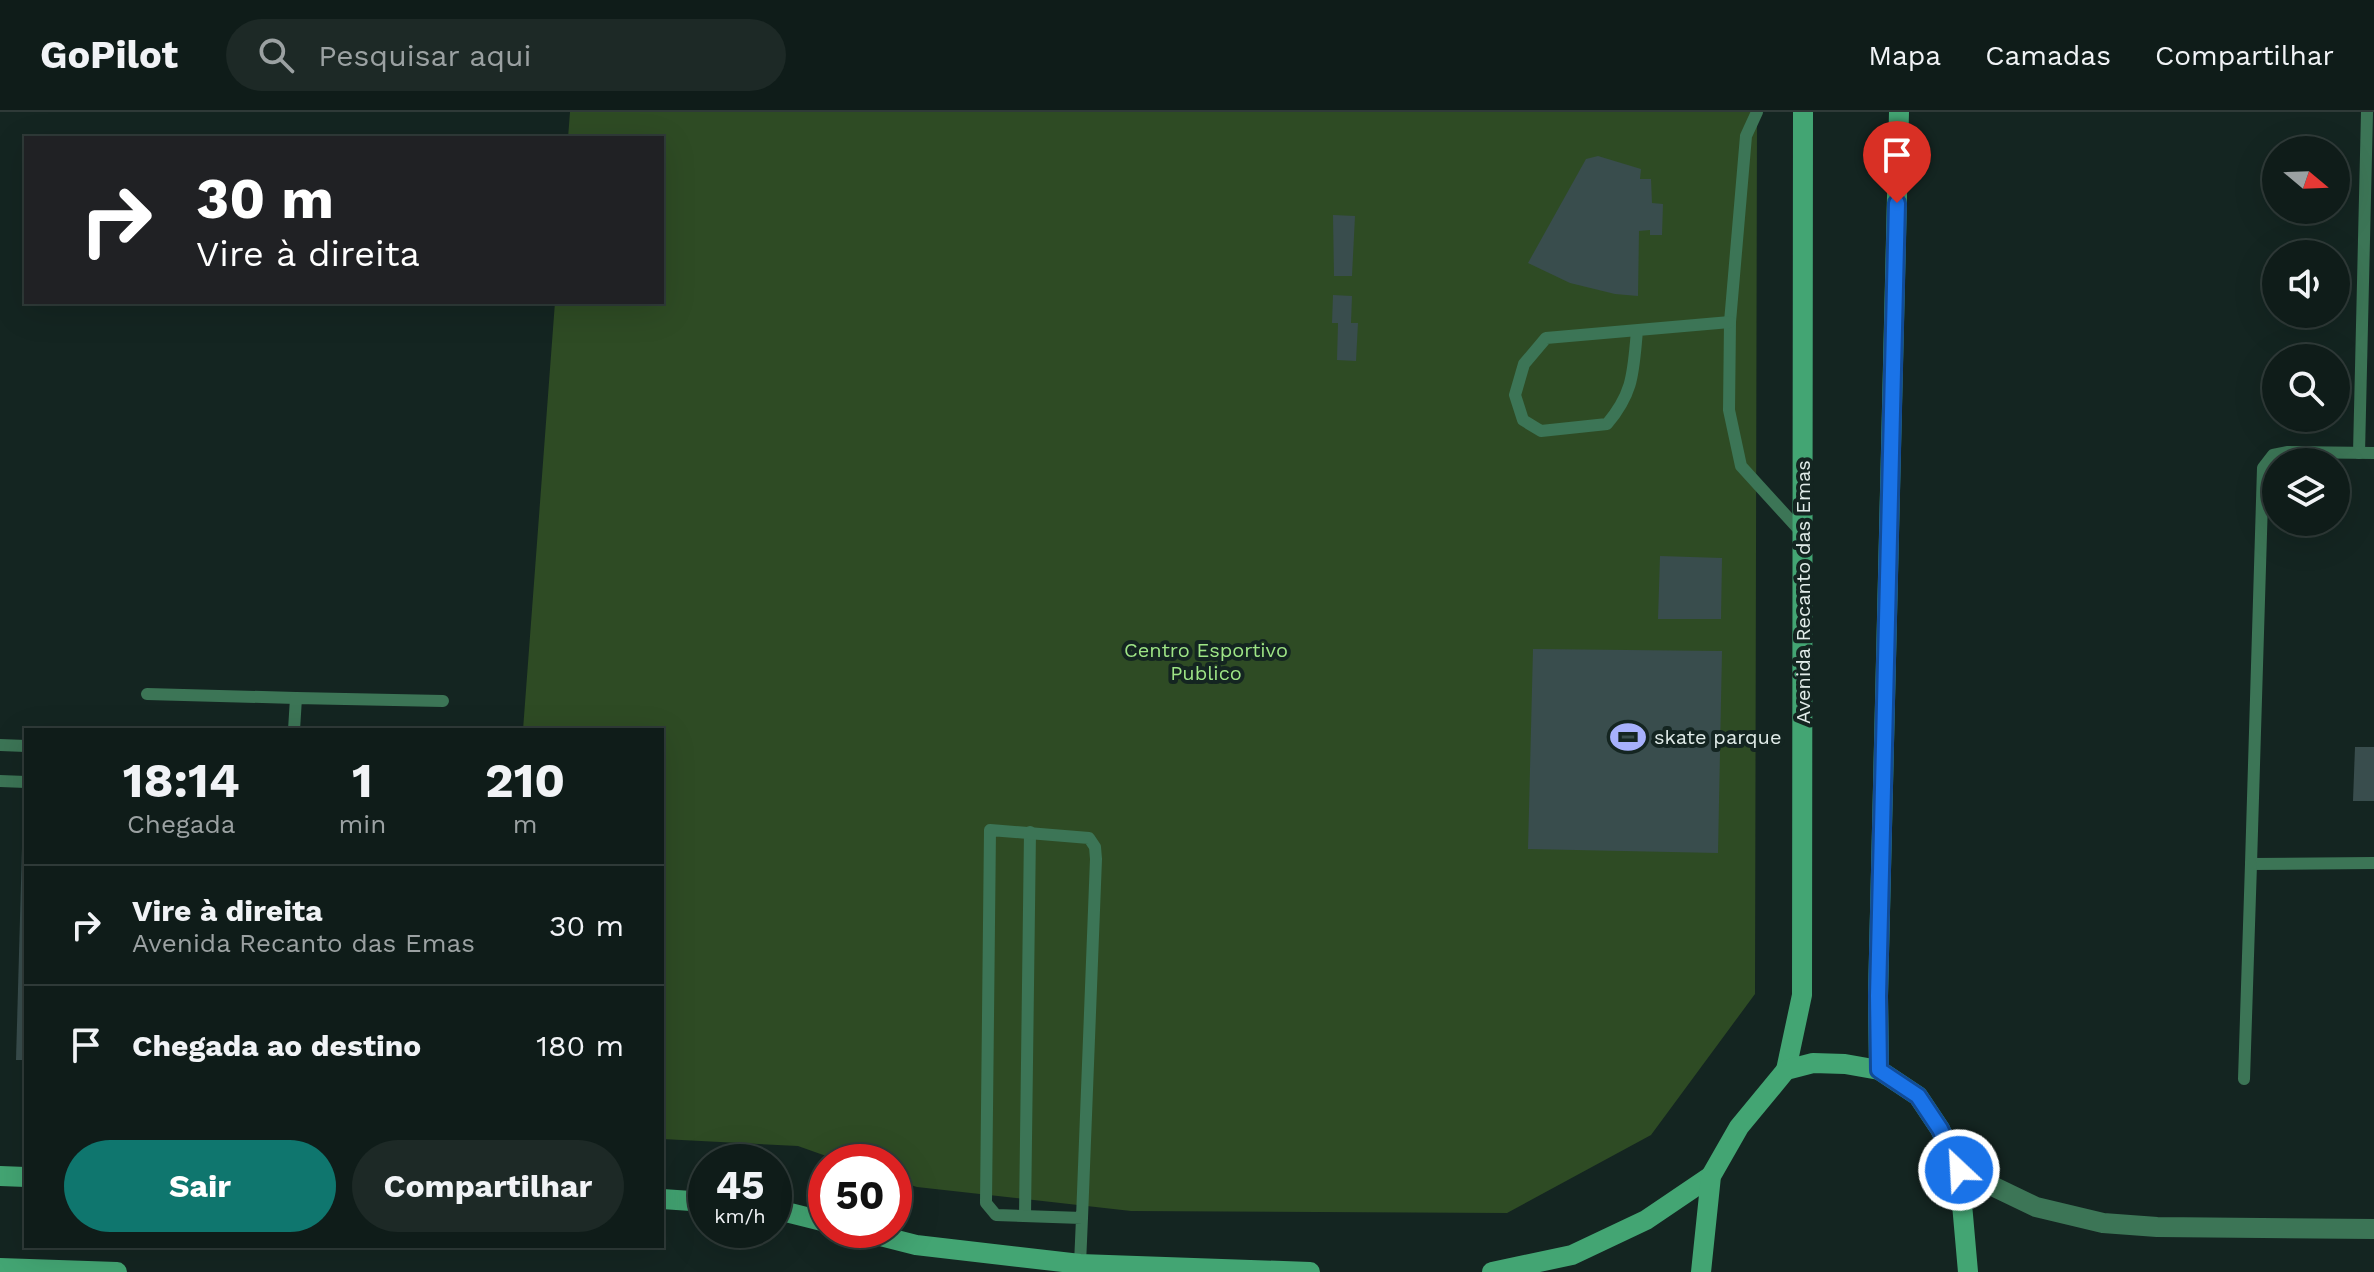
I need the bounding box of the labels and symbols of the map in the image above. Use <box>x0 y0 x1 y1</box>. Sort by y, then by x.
pin <box>1863 121 1931 203</box>
north arrow <box>2262 136 2350 224</box>
street label: Avenida Recanto das Emas <box>1791 460 1815 724</box>
park label: Centro Esportivo Publico <box>1124 638 1288 685</box>
sports icon: skate parque <box>1609 718 1647 756</box>
place label: skate parque <box>1654 725 1781 749</box>
position arrow <box>1917 1128 2001 1212</box>
speed limit sign: 50 <box>808 1144 912 1248</box>

